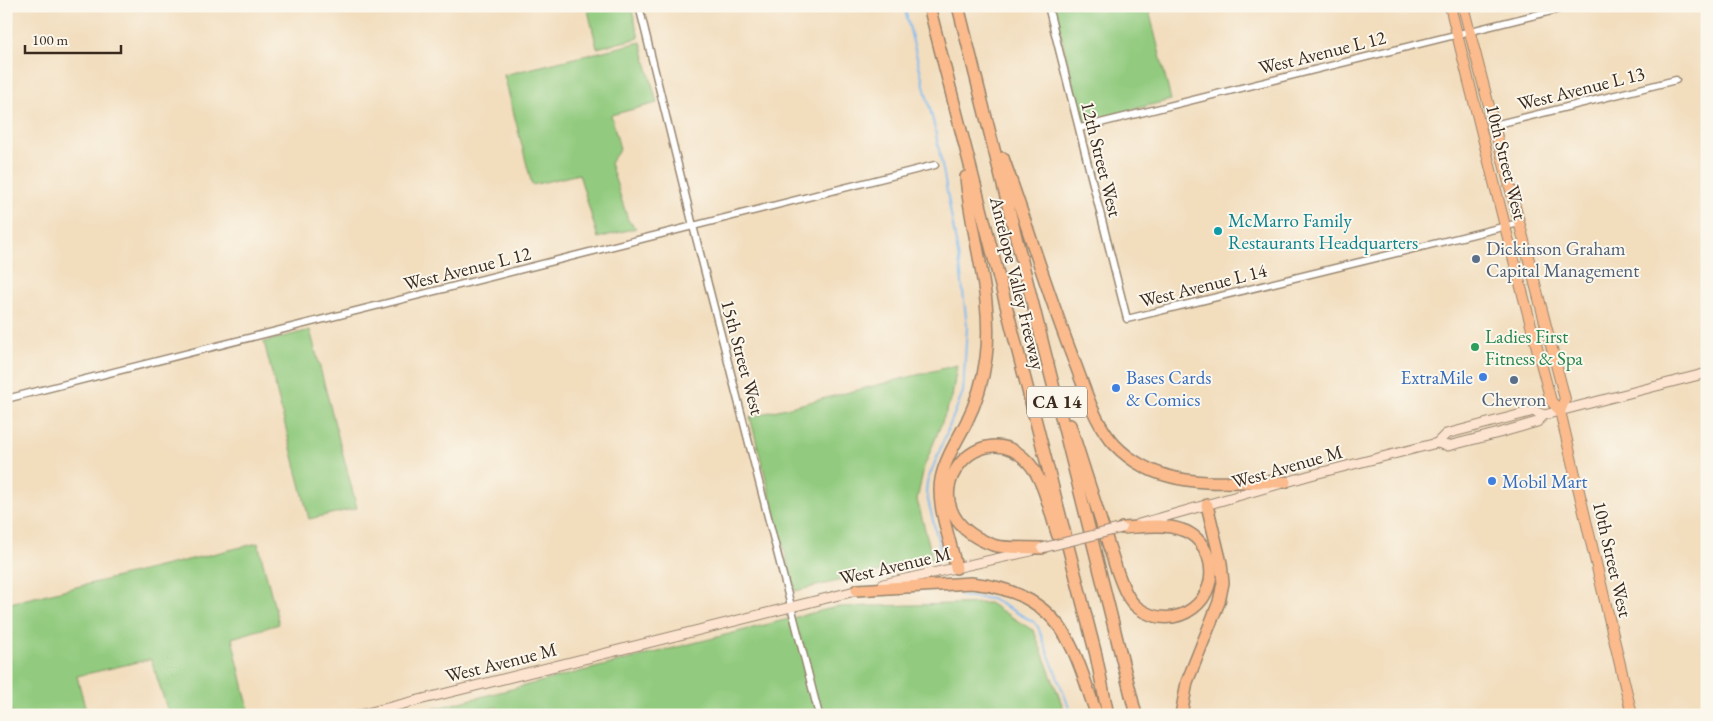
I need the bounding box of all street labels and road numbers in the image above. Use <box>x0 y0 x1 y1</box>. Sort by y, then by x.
street label: West Avenue L 12 <box>1256 25 1388 80</box>
street label: West Avenue L 13 <box>1515 61 1647 116</box>
street label: 12th Street West <box>1075 99 1128 220</box>
street label: 10th Street West <box>1480 102 1533 223</box>
street label: Antelope Valley Freeway <box>984 193 1051 373</box>
street label: West Avenue L 12 <box>401 241 533 296</box>
street label: West Avenue L 14 <box>1137 257 1270 313</box>
street label: 15th Street West <box>715 297 770 418</box>
road number: CA 14 <box>1027 387 1087 418</box>
street label: West Avenue M <box>1229 439 1346 494</box>
street label: 10th Street West <box>1587 499 1638 620</box>
street label: West Avenue M <box>837 540 954 591</box>
street label: West Avenue M <box>443 637 560 688</box>

